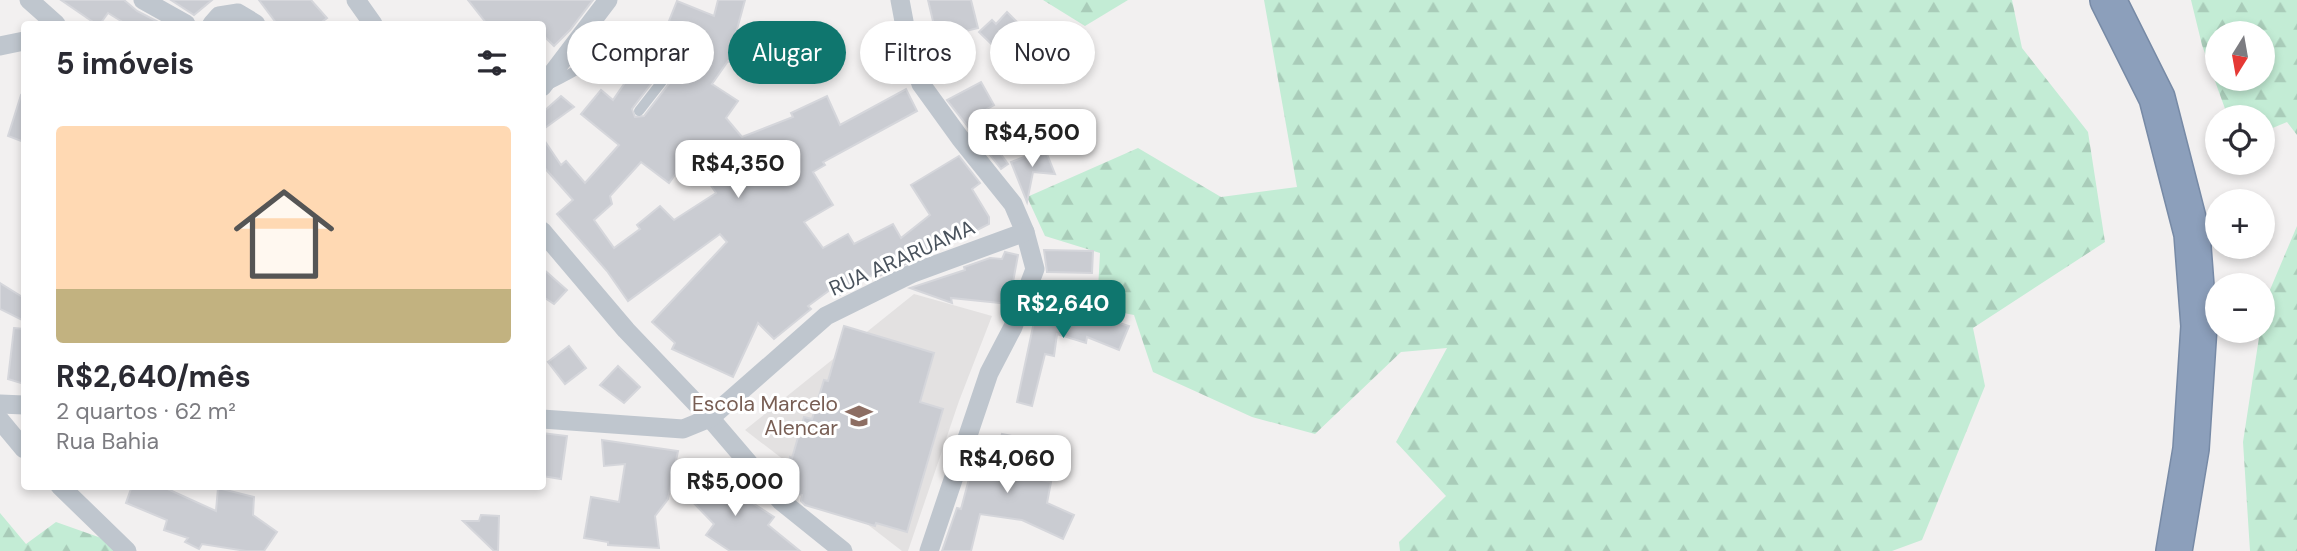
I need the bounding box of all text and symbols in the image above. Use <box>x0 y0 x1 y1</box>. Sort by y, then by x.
chip: Comprar <box>567 21 714 84</box>
chip: Alugar <box>728 21 846 84</box>
chip: Filtros <box>860 21 976 84</box>
chip: Novo <box>990 21 1095 84</box>
north arrow <box>2205 21 2275 91</box>
map controls <box>2205 21 2275 343</box>
text: 5 imóveis <box>56 44 194 83</box>
icon: filters <box>473 44 511 82</box>
button: locate <box>2205 105 2275 175</box>
pin: R$4,500 <box>967 110 1097 169</box>
text: R$4,500 <box>984 117 1080 147</box>
pin: R$4,350 <box>673 140 803 200</box>
text: R$4,350 <box>691 148 785 178</box>
icon: home <box>221 171 347 297</box>
button: + <box>2205 189 2275 259</box>
street label: RUA ARARUAMA <box>825 213 979 303</box>
button: − <box>2205 273 2275 343</box>
pin: R$2,640 <box>998 280 1128 340</box>
text: R$2,640 <box>1016 288 1110 318</box>
text: R$2,640/mês <box>56 357 251 396</box>
place label: Escola Marcelo Alencar <box>692 390 838 442</box>
text: 2 quartos · 62 m² <box>56 396 236 426</box>
school or university icon: Escola Marcelo Alencar <box>844 401 874 431</box>
text: Rua Bahia <box>56 426 159 456</box>
pin: R$4,060 <box>942 435 1072 495</box>
text: R$4,060 <box>959 443 1055 473</box>
pin: R$5,000 <box>670 458 800 518</box>
text: R$5,000 <box>687 466 783 496</box>

